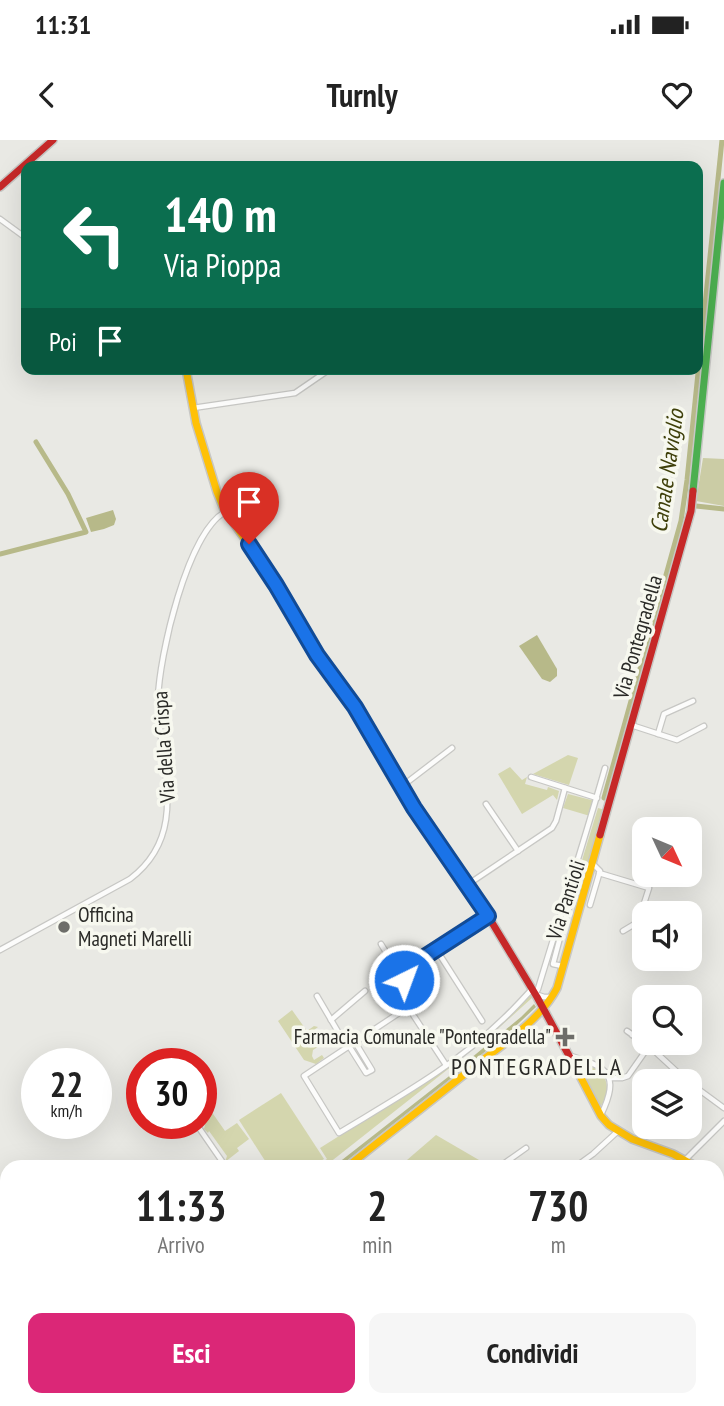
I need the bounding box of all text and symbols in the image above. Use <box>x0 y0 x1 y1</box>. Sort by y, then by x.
text: 11:31 <box>35 8 91 41</box>
text: Turnly <box>326 74 398 116</box>
icon: back <box>28 76 66 114</box>
icon: heart <box>658 76 696 114</box>
text: 140 m <box>164 182 277 246</box>
icon: left <box>49 189 140 280</box>
text: Via Pioppa <box>164 244 281 286</box>
icon: arrive <box>91 322 129 360</box>
text: Poi <box>49 325 77 358</box>
water label: Canale Naviglio <box>644 405 690 534</box>
pin <box>219 472 279 544</box>
icon: arrive <box>230 483 268 521</box>
street label: Via Pontegradella <box>607 572 668 703</box>
street label: Via della Crispa <box>146 690 181 805</box>
north arrow <box>632 817 702 887</box>
map controls <box>632 817 702 1139</box>
street label: Via Pantioli <box>540 856 591 944</box>
place label: Officina Magneti Marelli <box>78 901 192 952</box>
button: sound <box>632 901 702 971</box>
marker: Officina Magneti Marelli <box>56 919 72 935</box>
position arrow <box>367 943 441 1017</box>
button: search <box>632 985 702 1055</box>
place label: Farmacia Comunale "Pontegradella" <box>294 1023 551 1050</box>
marker: Farmacia Comunale "Pontegradella" <box>557 1029 573 1045</box>
speed limit sign: 30 <box>126 1048 217 1139</box>
district label: PONTEGRADELLA <box>451 1051 623 1082</box>
text: 22 <box>50 1061 83 1107</box>
button: layers <box>632 1069 702 1139</box>
text: km/h <box>51 1099 82 1122</box>
text: 11:33 <box>136 1178 227 1233</box>
text: 2 <box>367 1178 387 1233</box>
text: 730 <box>528 1178 588 1233</box>
text: Arrivo <box>157 1230 205 1259</box>
text: min <box>362 1230 392 1259</box>
text: m <box>551 1230 566 1259</box>
button: Esci <box>28 1313 355 1393</box>
button: Condividi <box>369 1313 696 1393</box>

